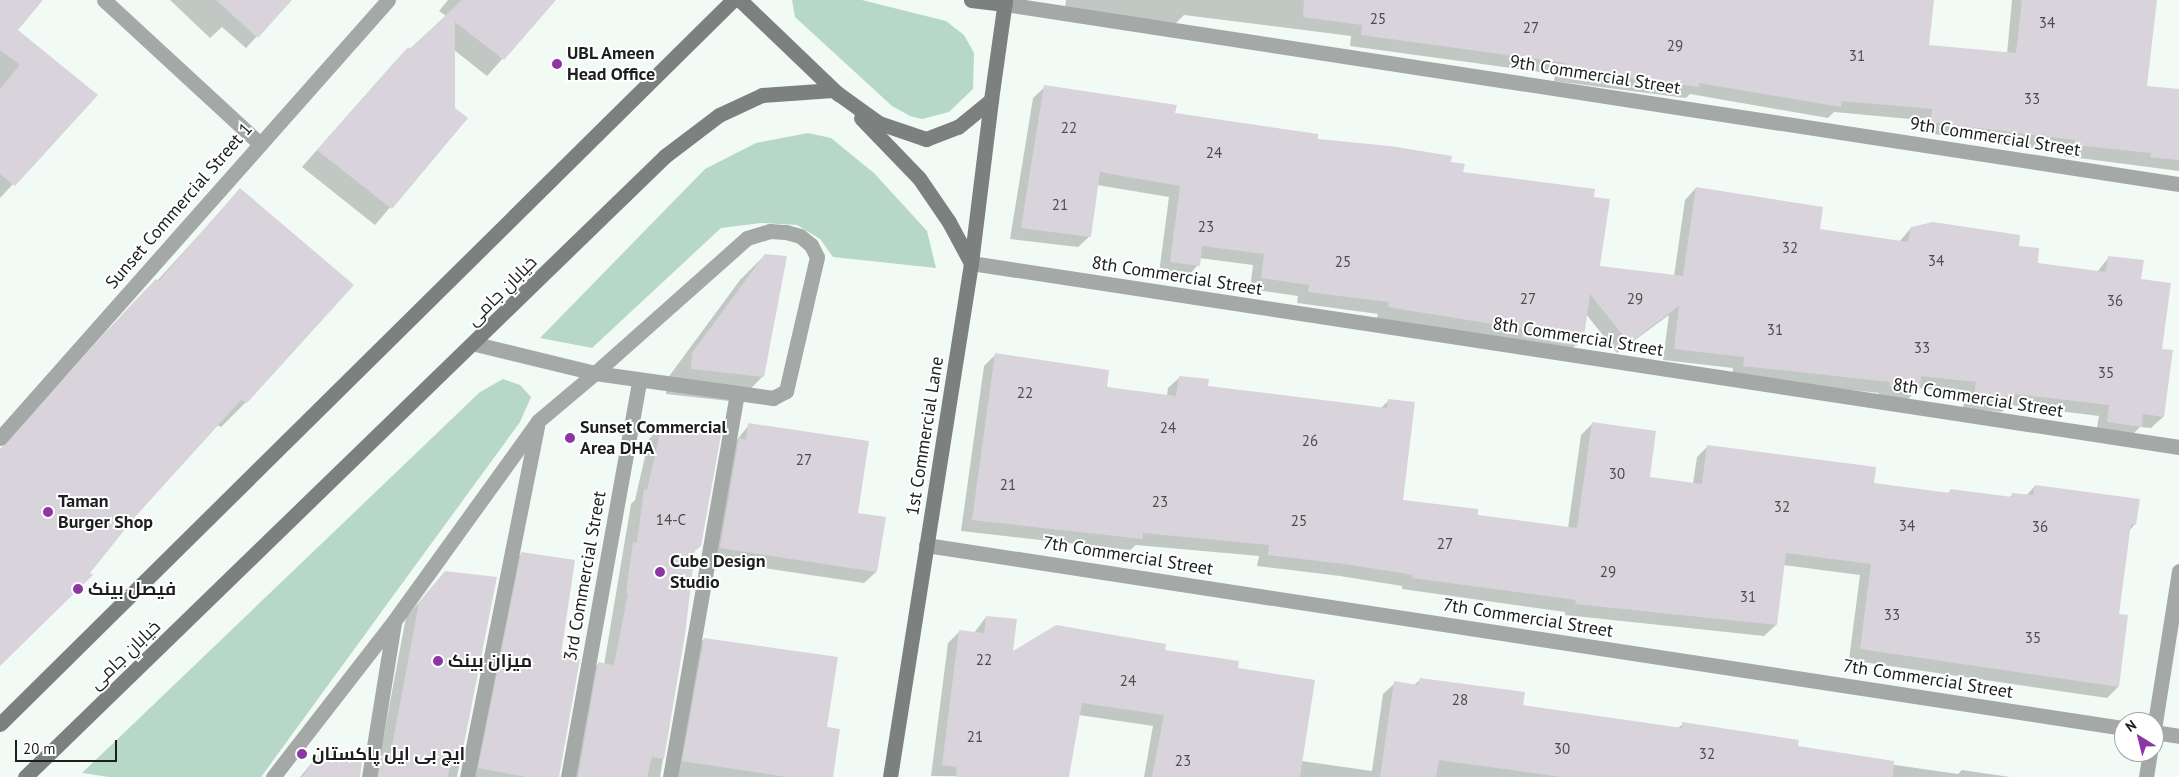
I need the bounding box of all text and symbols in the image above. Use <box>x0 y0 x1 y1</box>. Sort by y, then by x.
house number: 25 <box>1370 10 1386 28</box>
house number: 34 <box>2039 14 2055 32</box>
house number: 27 <box>1523 19 1539 37</box>
house number: 29 <box>1667 37 1683 55</box>
place label: UBL Ameen Head Office <box>567 43 656 86</box>
house number: 31 <box>1849 47 1865 65</box>
street label: 9th Commercial Street <box>1508 51 1682 99</box>
marker: UBL Ameen Head Office <box>551 58 563 70</box>
house number: 33 <box>2024 90 2040 108</box>
street label: 9th Commercial Street <box>1908 113 2082 161</box>
street label: Sunset Commercial Street 1 <box>101 119 257 293</box>
house number: 22 <box>1061 119 1077 137</box>
house number: 24 <box>1206 144 1222 162</box>
house number: 21 <box>1052 196 1068 214</box>
house number: 23 <box>1198 218 1214 236</box>
house number: 32 <box>1782 239 1798 257</box>
street label: خیابانِ جامی <box>462 251 542 331</box>
street label: 8th Commercial Street <box>1090 252 1264 300</box>
house number: 34 <box>1928 252 1944 270</box>
house number: 25 <box>1335 253 1351 271</box>
house number: 27 <box>1520 290 1536 308</box>
house number: 29 <box>1627 290 1643 308</box>
house number: 36 <box>2107 292 2123 310</box>
street label: 8th Commercial Street <box>1491 313 1665 361</box>
house number: 31 <box>1767 321 1783 339</box>
house number: 33 <box>1914 339 1930 357</box>
street label: 1st Commercial Lane <box>902 355 948 517</box>
house number: 35 <box>2098 364 2114 382</box>
street label: 8th Commercial Street <box>1891 374 2065 422</box>
house number: 22 <box>1017 384 1033 402</box>
place label: Sunset Commercial Area DHA <box>580 417 727 459</box>
house number: 24 <box>1160 419 1176 437</box>
marker: Sunset Commercial Area DHA <box>564 432 576 444</box>
house number: 26 <box>1302 432 1318 450</box>
house number: 27 <box>796 451 812 469</box>
house number: 30 <box>1609 465 1625 483</box>
house number: 21 <box>1000 476 1016 494</box>
street label: 3rd Commercial Street <box>559 489 611 663</box>
place label: Taman Burger Shop <box>58 491 153 534</box>
house number: 23 <box>1152 493 1168 511</box>
house number: 32 <box>1774 498 1790 516</box>
marker: Taman Burger Shop <box>42 506 54 518</box>
house number: 14-C <box>656 511 686 529</box>
house number: 25 <box>1291 512 1307 530</box>
house number: 34 <box>1899 517 1915 535</box>
house number: 36 <box>2032 518 2048 536</box>
street label: 7th Commercial Street <box>1041 532 1215 580</box>
house number: 27 <box>1437 535 1453 553</box>
place label: Cube Design Studio <box>670 551 766 594</box>
house number: 29 <box>1600 563 1616 581</box>
marker: Cube Design Studio <box>654 566 666 578</box>
place label: فیصل بینک <box>88 578 176 600</box>
marker: فیصل بینک <box>72 583 84 595</box>
house number: 31 <box>1740 588 1756 606</box>
street label: 7th Commercial Street <box>1441 594 1615 642</box>
house number: 33 <box>1884 606 1900 624</box>
street label: خیابانِ جامی <box>85 616 165 694</box>
house number: 35 <box>2025 629 2041 647</box>
place label: میزان بینک <box>448 650 532 672</box>
house number: 22 <box>976 651 992 669</box>
marker: میزان بینک <box>432 655 444 667</box>
street label: 7th Commercial Street <box>1841 655 2015 703</box>
house number: 24 <box>1120 672 1136 690</box>
house number: 28 <box>1452 691 1468 709</box>
north arrow <box>2114 712 2164 762</box>
text: N <box>2122 716 2140 736</box>
house number: 21 <box>967 728 983 746</box>
scale bar <box>18 730 120 762</box>
text: 20 m <box>23 739 56 758</box>
house number: 30 <box>1554 740 1570 758</box>
place label: ایچ بی ایل پاکستان <box>312 743 465 765</box>
house number: 32 <box>1699 745 1715 763</box>
marker: ایچ بی ایل پاکستان <box>296 748 308 760</box>
house number: 23 <box>1175 752 1191 770</box>

